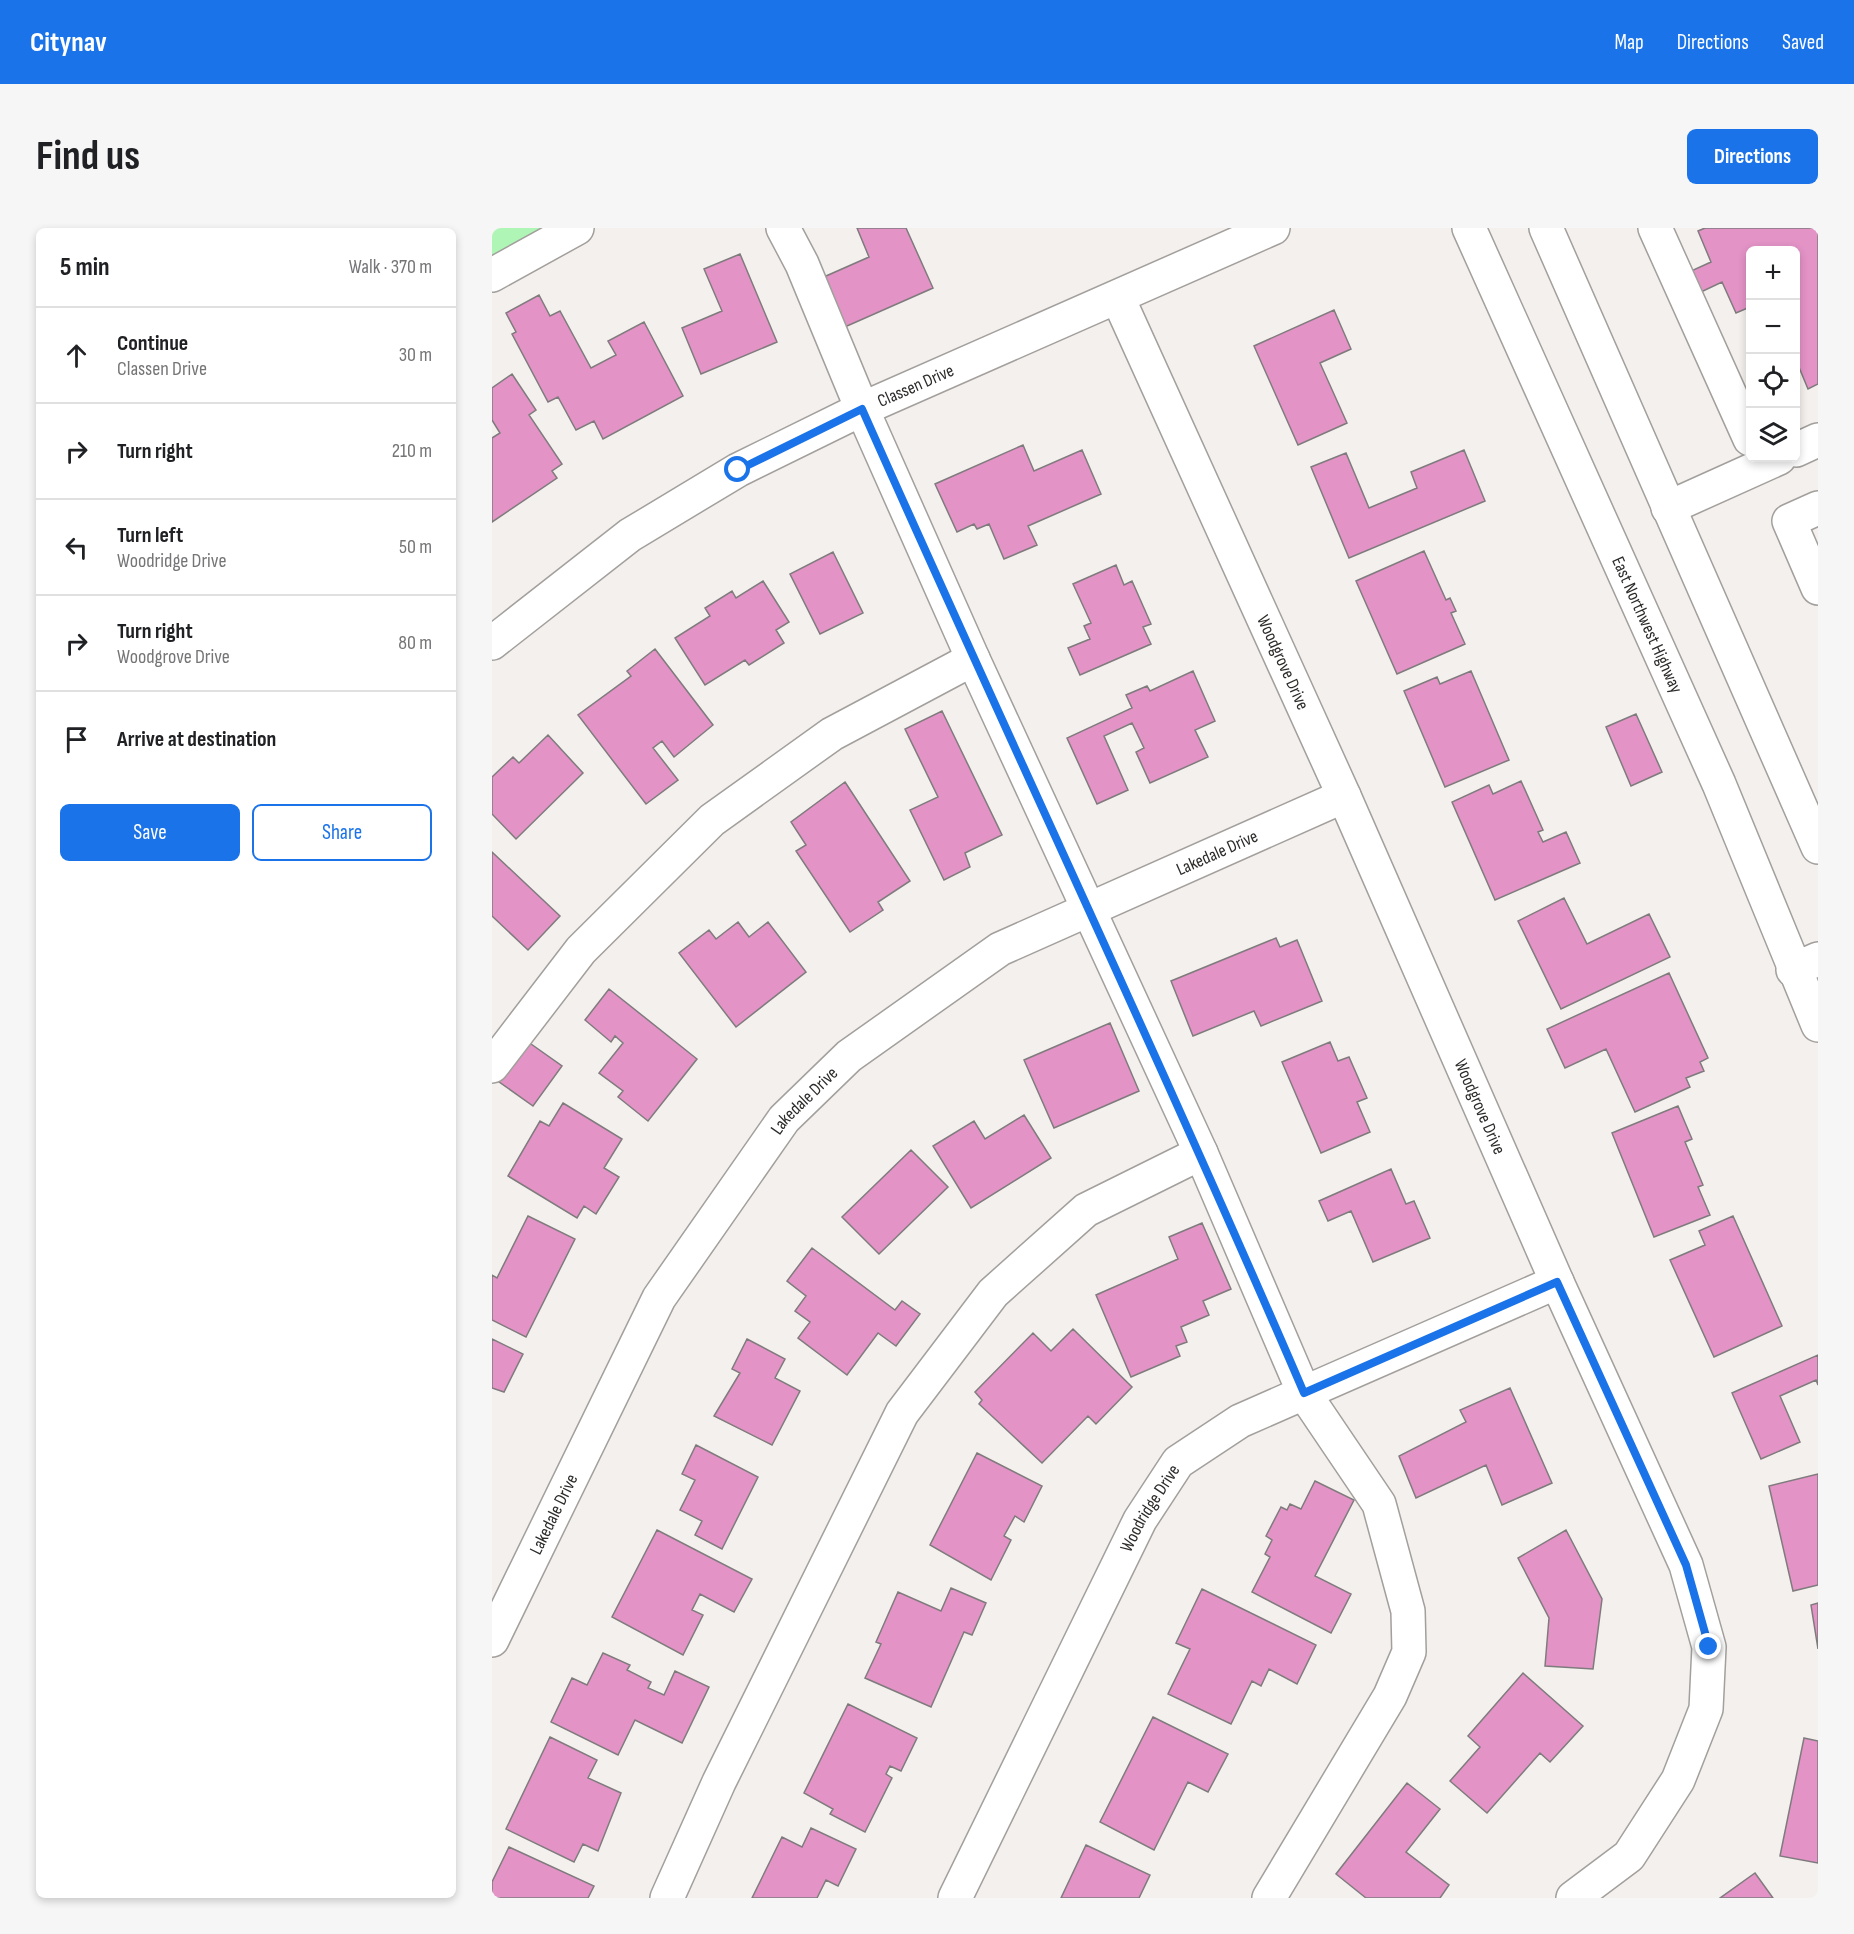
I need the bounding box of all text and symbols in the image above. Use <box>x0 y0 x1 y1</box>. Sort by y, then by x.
text: Citynav <box>30 26 107 59</box>
text: Map <box>1614 30 1644 55</box>
text: Directions <box>1677 30 1749 55</box>
text: Saved <box>1782 30 1824 55</box>
button: Directions <box>1687 129 1818 184</box>
text: Find us <box>36 131 140 182</box>
map controls <box>1746 246 1800 462</box>
button: + <box>1746 246 1800 300</box>
text: 5 min <box>60 252 110 283</box>
text: Walk · 370 m <box>349 255 432 279</box>
button: − <box>1746 300 1800 354</box>
text: Continue <box>117 330 188 357</box>
icon: ahead <box>60 339 93 372</box>
text: 30 m <box>399 343 432 367</box>
button: locate <box>1746 354 1800 408</box>
text: Classen Drive <box>117 357 207 381</box>
street label: Classen Drive <box>874 359 957 411</box>
button: layers <box>1746 408 1800 462</box>
icon: right <box>60 435 93 468</box>
text: Turn right <box>117 438 193 465</box>
text: 210 m <box>392 439 432 463</box>
route start <box>724 456 750 482</box>
text: Turn left <box>117 522 183 549</box>
icon: left <box>60 531 93 564</box>
text: 50 m <box>399 535 432 559</box>
text: Woodridge Drive <box>117 549 226 573</box>
street label: East Northwest Highway <box>1608 553 1687 696</box>
street label: Woodgrove Drive <box>1253 612 1314 713</box>
text: Turn right <box>117 618 193 645</box>
icon: right <box>60 627 93 660</box>
text: 80 m <box>398 631 432 655</box>
text: Woodgrove Drive <box>117 645 230 669</box>
icon: arrive <box>60 723 93 756</box>
text: Arrive at destination <box>117 726 276 753</box>
button: Save <box>60 804 240 861</box>
button: Share <box>252 804 432 861</box>
street label: Lakedale Drive <box>1173 825 1261 880</box>
street label: Woodgrove Drive <box>1450 1056 1510 1157</box>
street label: Lakedale Drive <box>766 1062 842 1138</box>
street label: Woodridge Drive <box>1116 1460 1184 1555</box>
street label: Lakedale Drive <box>525 1471 582 1558</box>
route end <box>1695 1633 1721 1659</box>

